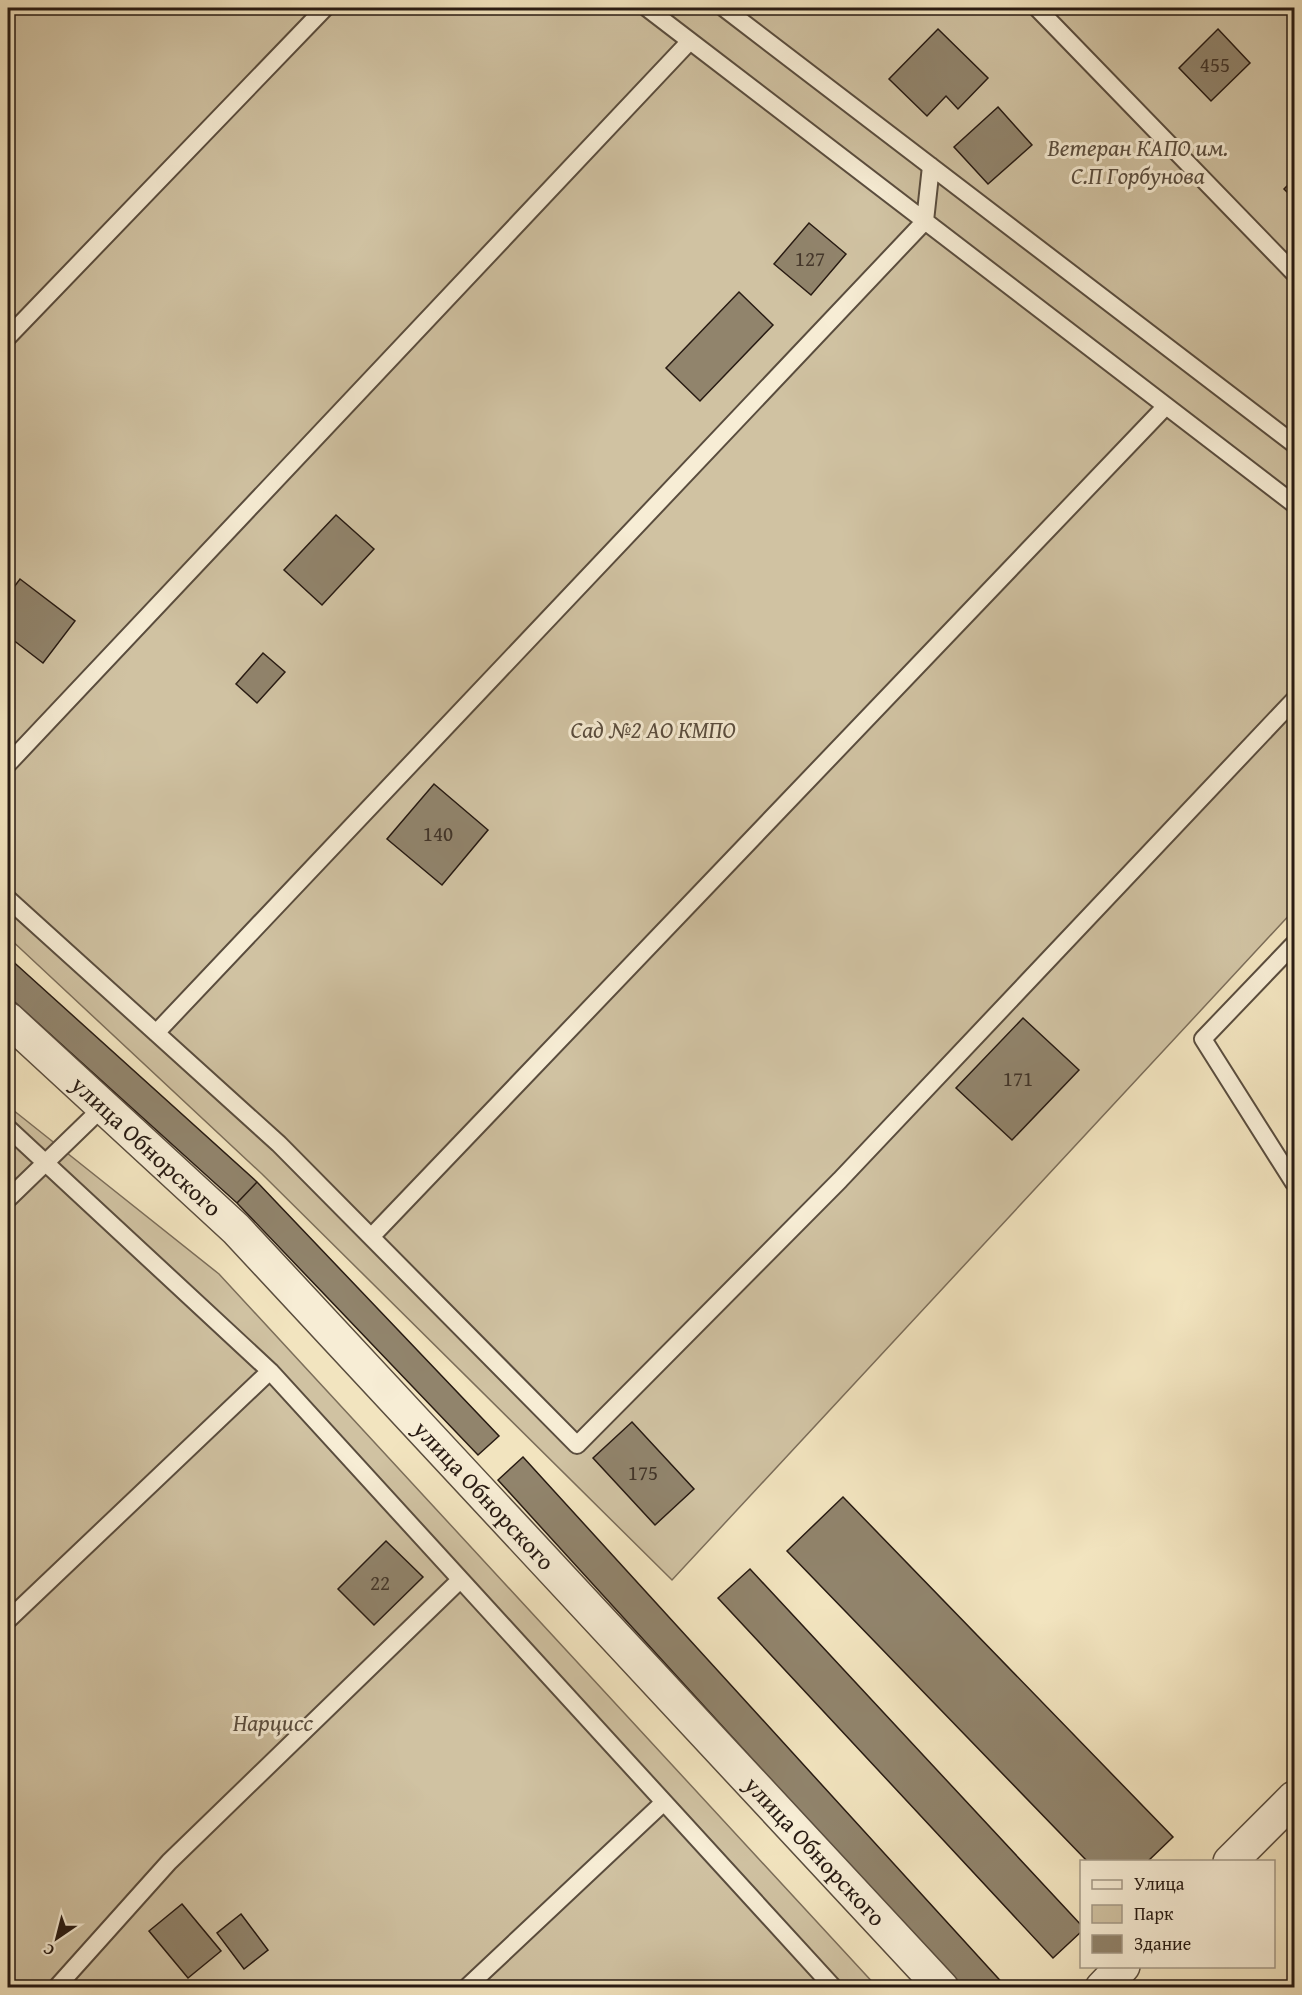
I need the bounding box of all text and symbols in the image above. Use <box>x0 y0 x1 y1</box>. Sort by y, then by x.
house number: 455 <box>1200 49 1230 80</box>
park label: Ветеран КАПО им. С.П Горбунова <box>1047 130 1228 193</box>
house number: 127 <box>795 243 825 274</box>
park label: Сад №2 АО КМПО <box>570 712 736 747</box>
house number: 140 <box>423 818 453 849</box>
house number: 171 <box>1003 1063 1033 1094</box>
street label: улица Обнорского <box>63 1067 230 1225</box>
street label: улица Обнорского <box>405 1412 563 1578</box>
house number: 175 <box>628 1457 658 1488</box>
house number: 22 <box>370 1567 390 1598</box>
park label: Нарцисс <box>233 1705 314 1740</box>
street label: улица Обнорского <box>736 1767 894 1934</box>
legend <box>1080 1860 1275 1968</box>
text: Улица <box>1134 1870 1185 1897</box>
text: Парк <box>1134 1900 1174 1927</box>
north arrow <box>27 1908 87 1968</box>
text: Здание <box>1134 1930 1191 1957</box>
text: С <box>38 1938 59 1963</box>

